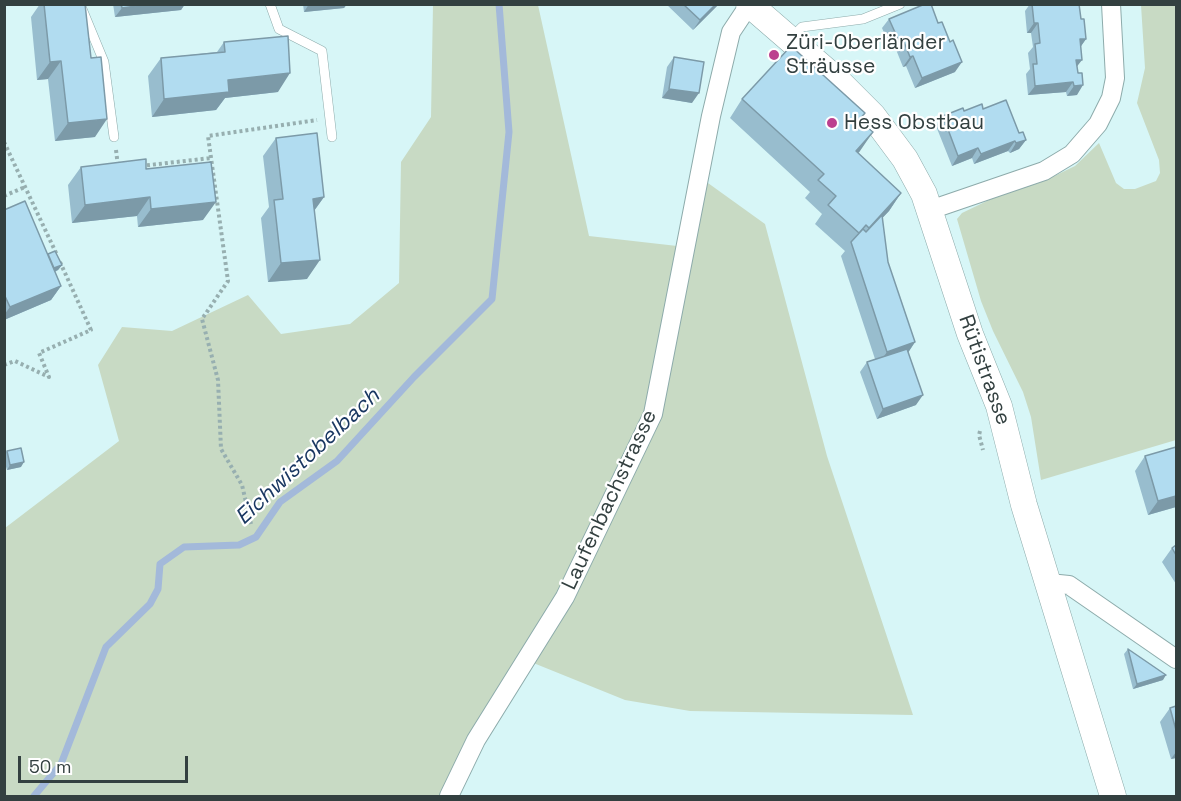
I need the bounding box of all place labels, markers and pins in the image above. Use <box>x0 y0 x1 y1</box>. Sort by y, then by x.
place label: Züri-Oberländer Sträusse <box>786 30 945 80</box>
marker: Züri-Oberländer Sträusse <box>767 48 781 62</box>
place label: Hess Obstbau <box>844 110 984 136</box>
marker: Hess Obstbau <box>825 116 839 130</box>

